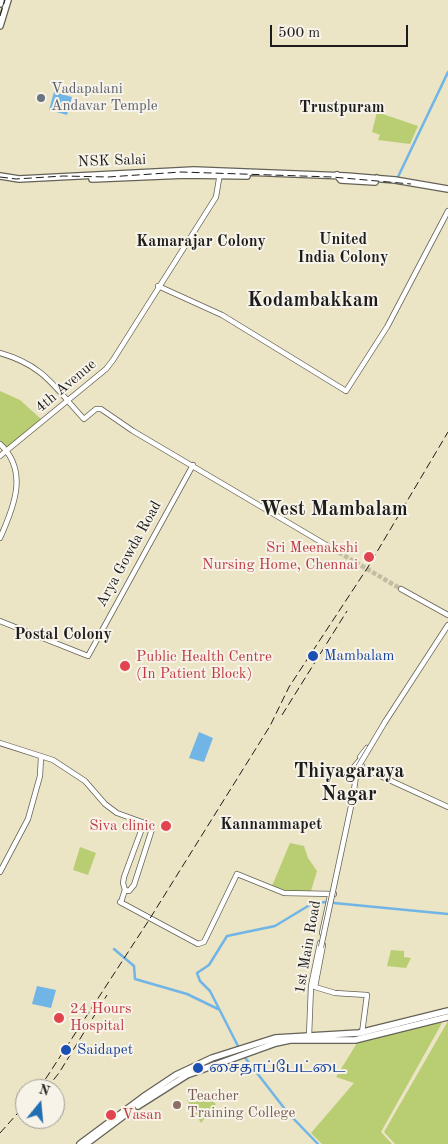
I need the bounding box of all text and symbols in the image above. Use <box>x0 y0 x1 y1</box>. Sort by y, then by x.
scale bar <box>273 15 410 47</box>
text: 500 m <box>278 26 320 41</box>
place label: Vadapalani Andavar Temple <box>51 80 158 115</box>
marker: Vadapalani Andavar Temple <box>35 92 47 104</box>
district label: Trustpuram <box>299 98 385 118</box>
street label: NSK Salai <box>77 151 147 171</box>
district label: United India Colony <box>298 230 388 268</box>
district label: Kamarajar Colony <box>136 232 266 252</box>
district label: Kodambakkam <box>247 289 379 313</box>
street label: 4th Avenue <box>32 355 100 417</box>
street label: Arya Gowda Road <box>92 498 166 610</box>
district label: West Mambalam <box>260 498 408 522</box>
place label: Sri Meenakshi Nursing Home, Chennai <box>202 539 358 574</box>
marker: Sri Meenakshi Nursing Home, Chennai <box>362 550 376 564</box>
district label: Postal Colony <box>14 625 112 645</box>
place label: Mambalam <box>324 647 394 665</box>
place label: Public Health Centre (In Patient Block) <box>136 648 272 683</box>
marker: Mambalam <box>306 649 320 663</box>
marker: Public Health Centre (In Patient Block) <box>118 659 132 673</box>
district label: Thiyagaraya Nagar <box>294 760 404 807</box>
district label: Kannammapet <box>220 815 322 835</box>
place label: Siva clinic <box>89 817 155 835</box>
marker: Siva clinic <box>159 819 173 833</box>
street label: 1st Main Road <box>291 899 325 995</box>
place label: 24 Hours Hospital <box>70 1000 132 1035</box>
marker: 24 Hours Hospital <box>52 1011 66 1025</box>
place label: Saidapet <box>77 1041 133 1059</box>
marker: Saidapet <box>59 1043 73 1057</box>
place label: சைதாப்பேட்டை <box>209 1059 346 1077</box>
marker: சைதாப்பேட்டை <box>191 1061 205 1075</box>
north arrow <box>15 1079 65 1129</box>
text: N <box>37 1082 51 1099</box>
place label: Teacher Training College <box>187 1087 295 1122</box>
marker: Teacher Training College <box>171 1099 183 1111</box>
place label: Vasan <box>122 1106 162 1124</box>
marker: Vasan <box>104 1108 118 1122</box>

